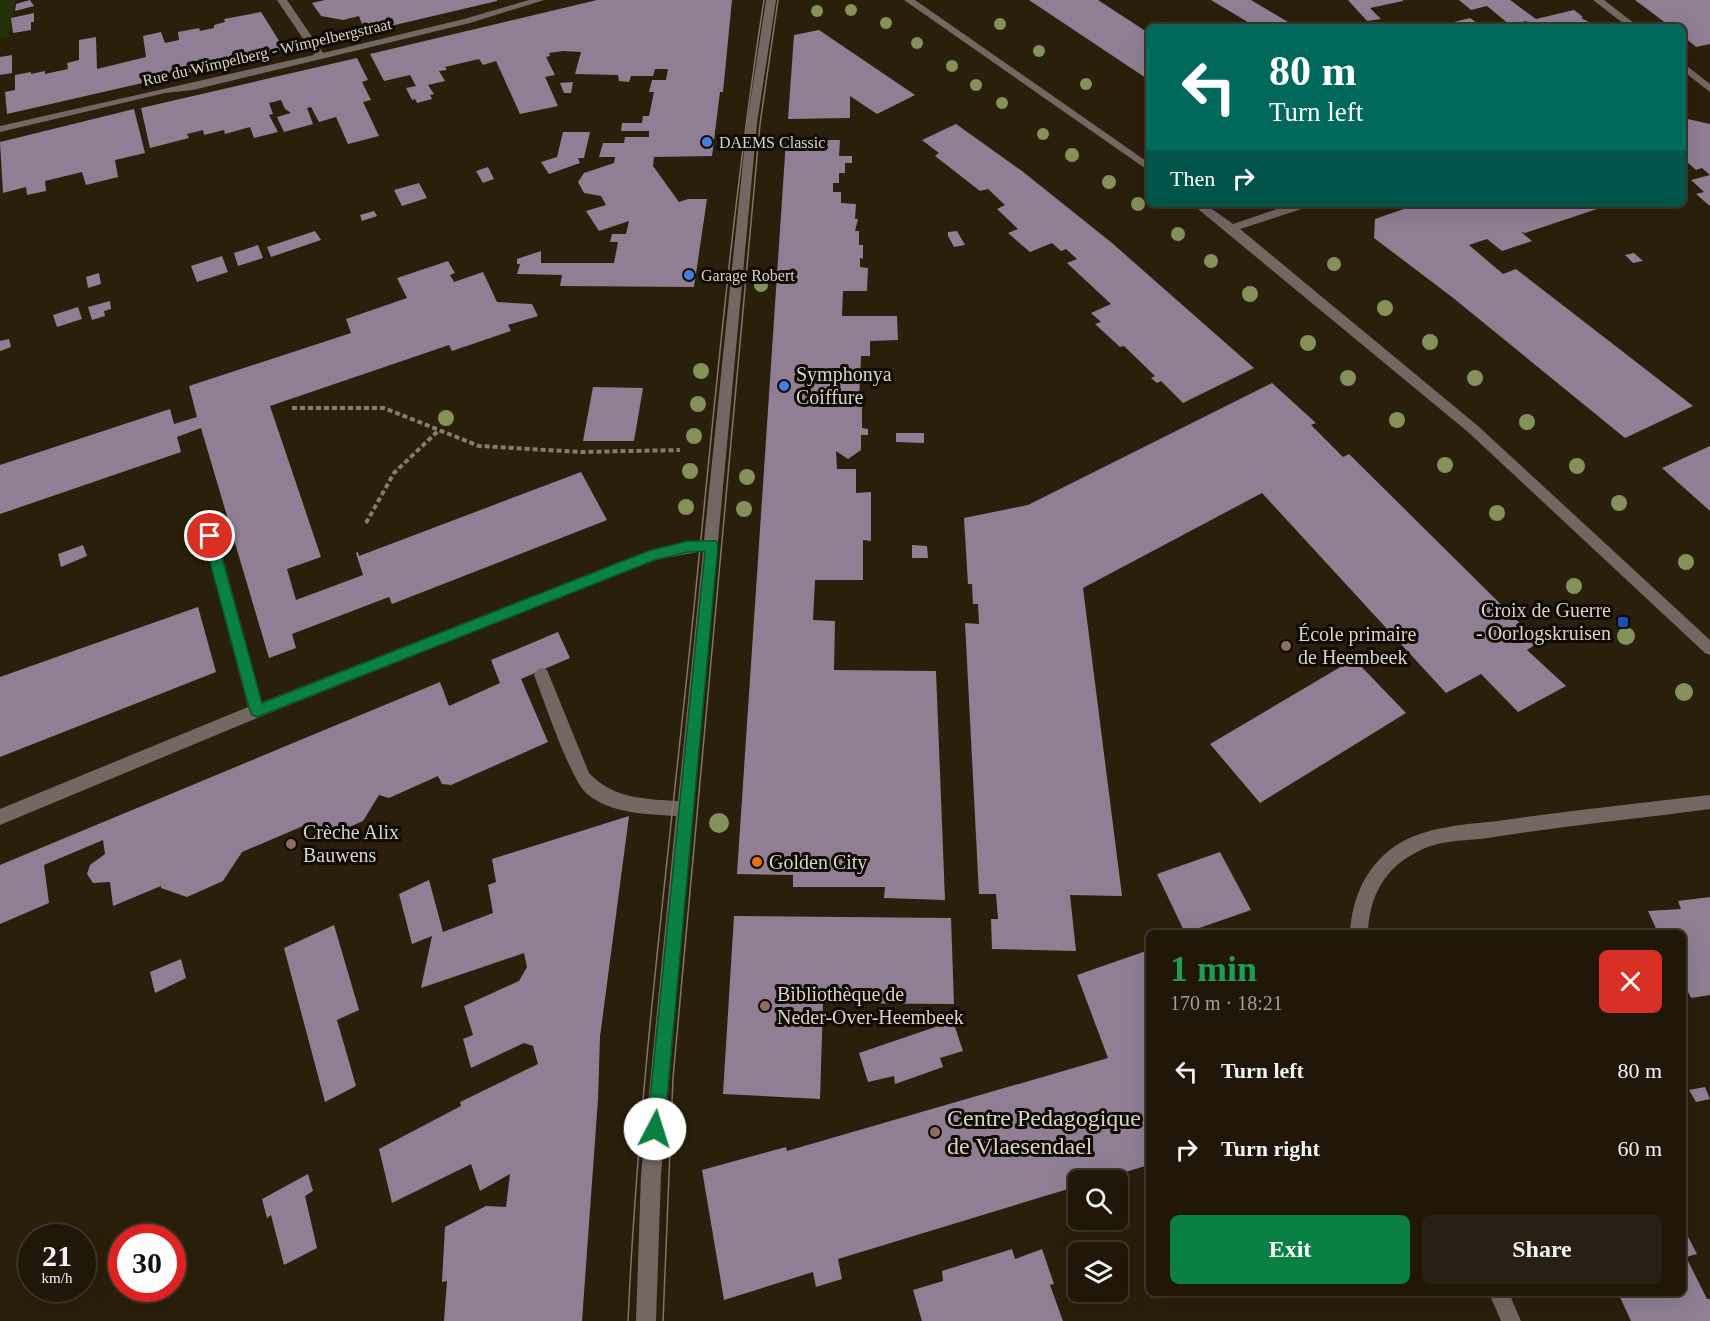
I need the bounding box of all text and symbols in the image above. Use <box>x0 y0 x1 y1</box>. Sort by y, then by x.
street label: Rue du Wimpelberg - Wimpelbergstraat <box>141 15 394 90</box>
icon: left <box>1170 48 1248 126</box>
text: 80 m <box>1269 48 1357 94</box>
text: Turn left <box>1269 97 1363 127</box>
place label: DAEMS Classic <box>719 134 825 151</box>
marker: DAEMS Classic <box>700 135 714 149</box>
icon: right <box>1227 162 1260 195</box>
text: Then <box>1170 166 1215 191</box>
place label: Garage Robert <box>701 267 795 285</box>
marker: Garage Robert <box>682 268 696 282</box>
place label: Symphonya Coiffure <box>796 363 892 408</box>
marker: Symphonya Coiffure <box>777 379 791 393</box>
pin <box>184 510 235 561</box>
icon: arrive <box>193 519 226 552</box>
place label: Croix de Guerre - Oorlogskruisen <box>1476 599 1611 645</box>
marker: Croix de Guerre - Oorlogskruisen <box>1616 615 1630 629</box>
place label: École primaire de Heembeek <box>1298 623 1416 668</box>
marker: École primaire de Heembeek <box>1279 639 1293 653</box>
place label: Crèche Alix Bauwens <box>303 821 399 866</box>
marker: Crèche Alix Bauwens <box>284 837 298 851</box>
place label: Golden City <box>769 851 867 874</box>
marker: Golden City <box>750 855 764 869</box>
text: 1 min <box>1170 949 1257 989</box>
button: close <box>1599 950 1662 1013</box>
place label: Bibliothèque de Neder-Over-Heembeek <box>777 983 964 1028</box>
text: 170 m · 18:21 <box>1170 992 1283 1014</box>
marker: Bibliothèque de Neder-Over-Heembeek <box>758 999 772 1013</box>
icon: left <box>1170 1055 1203 1088</box>
text: Turn left <box>1221 1058 1304 1083</box>
text: 80 m <box>1617 1058 1662 1083</box>
position arrow <box>623 1097 687 1161</box>
place label: Centre Pedagogique de Vlaesendael <box>947 1105 1141 1159</box>
marker: Centre Pedagogique de Vlaesendael <box>928 1125 942 1139</box>
icon: right <box>1170 1133 1203 1166</box>
text: Turn right <box>1221 1136 1320 1161</box>
text: 60 m <box>1617 1136 1662 1161</box>
map controls <box>1068 1170 1128 1302</box>
button: search <box>1068 1170 1128 1230</box>
button: Exit <box>1170 1215 1410 1284</box>
button: Share <box>1422 1215 1662 1284</box>
speed limit sign: 30 <box>108 1224 186 1302</box>
text: 21 <box>42 1239 72 1272</box>
button: layers <box>1068 1242 1128 1302</box>
text: km/h <box>42 1270 72 1286</box>

